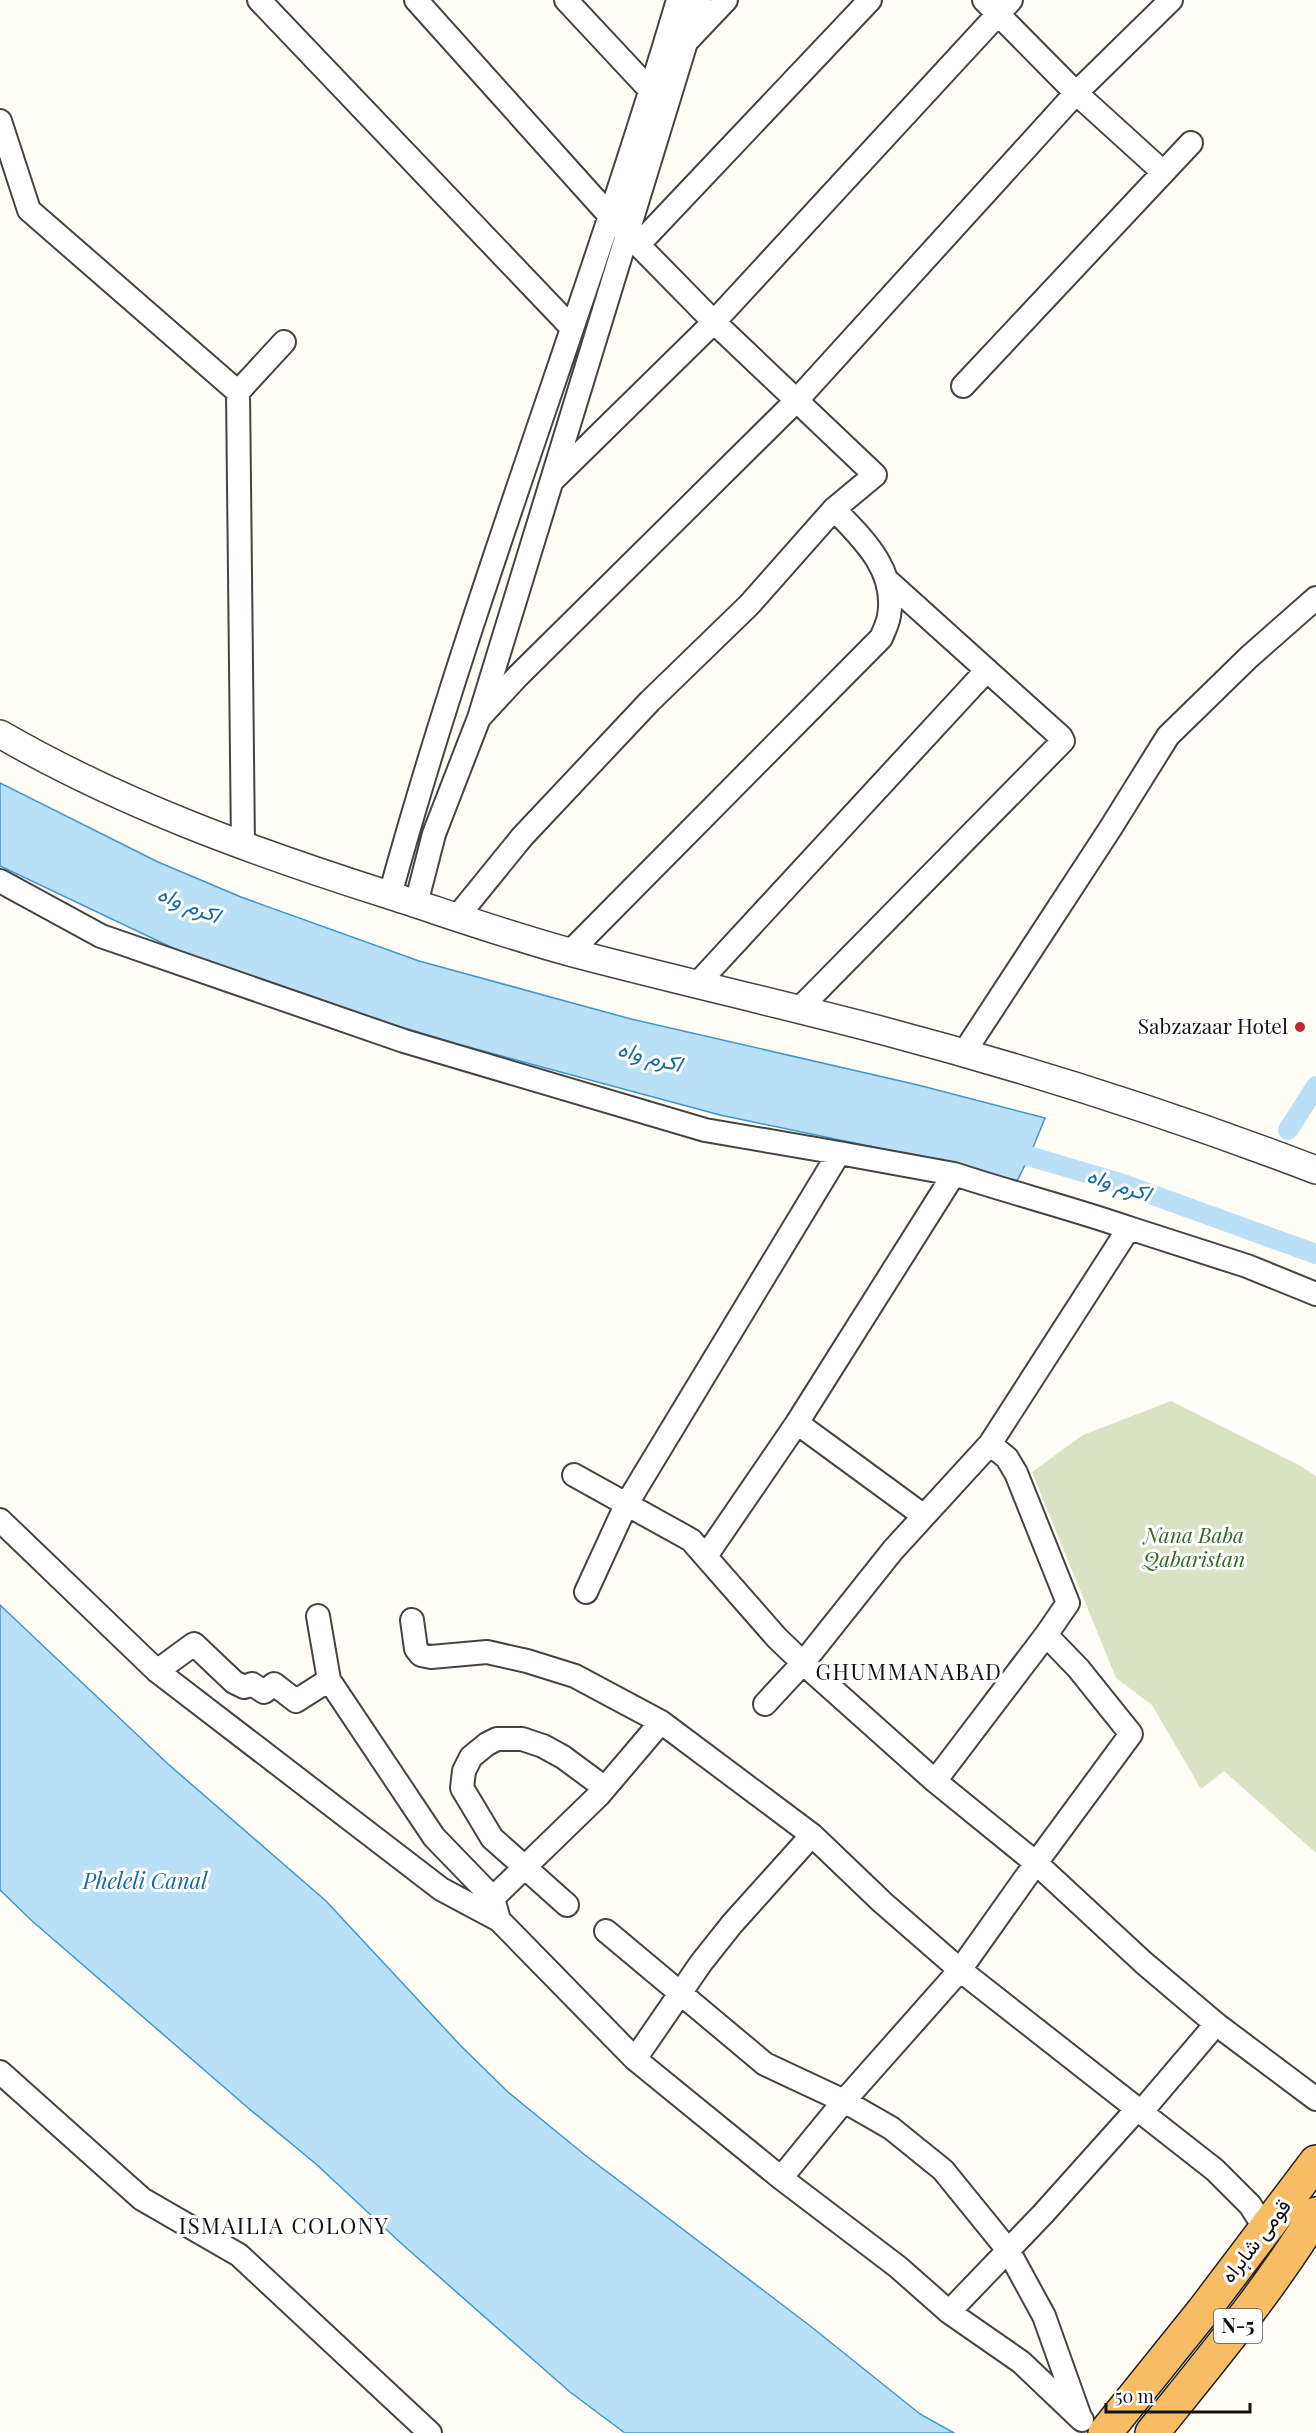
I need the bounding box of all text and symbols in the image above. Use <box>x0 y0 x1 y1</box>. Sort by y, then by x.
water label: اکرم واہ <box>153 877 228 931</box>
place label: Sabzazaar Hotel <box>1138 1011 1288 1039</box>
marker: Sabzazaar Hotel <box>1293 1020 1307 1034</box>
water label: اکرم واہ <box>615 1032 689 1080</box>
water label: اکرم واہ <box>1083 1159 1158 1209</box>
park label: Nana Baba Qabaristan <box>1142 1520 1245 1572</box>
district label: GHUMMANABAD <box>815 1656 1003 1686</box>
water label: Pheleli Canal <box>82 1865 208 1895</box>
street label: قومی شاہراہ <box>1213 2192 1297 2288</box>
district label: ISMAILIA COLONY <box>179 2210 389 2240</box>
road number: N-5 <box>1214 2309 1262 2343</box>
scale bar <box>1106 2376 1250 2414</box>
text: 50 m <box>1115 2384 1154 2408</box>

